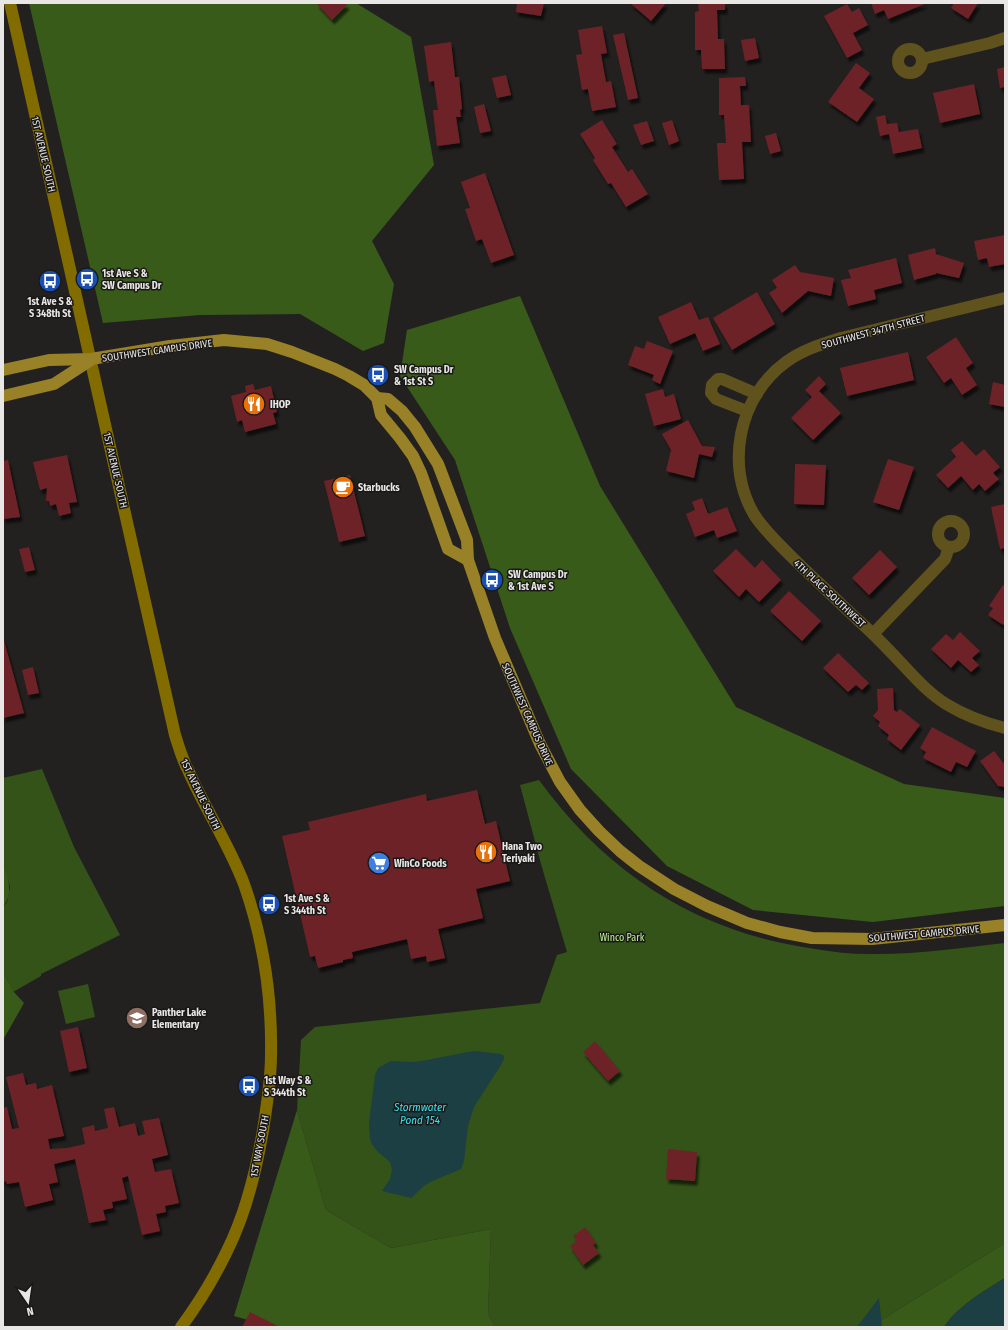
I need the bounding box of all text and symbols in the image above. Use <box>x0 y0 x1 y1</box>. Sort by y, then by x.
street label: 1ST AVENUE SOUTH <box>28 115 58 193</box>
bus stop icon: 1st Ave S & SW Campus Dr <box>74 266 100 292</box>
bus stop icon: 1st Ave S & S 348th St <box>37 268 63 294</box>
place label: 1st Ave S & SW Campus Dr <box>102 268 162 292</box>
place label: 1st Ave S & S 348th St <box>27 296 73 320</box>
street label: SOUTHWEST 347TH STREET <box>820 312 927 352</box>
street label: SOUTHWEST CAMPUS DRIVE <box>101 337 213 365</box>
bus stop icon: SW Campus Dr & 1st St S <box>365 362 391 388</box>
place label: SW Campus Dr & 1st St S <box>394 364 454 388</box>
restaurant icon: IHOP <box>241 391 267 417</box>
place label: IHOP <box>270 399 291 411</box>
street label: 1ST AVENUE SOUTH <box>100 431 130 509</box>
cafe icon: Starbucks <box>330 474 356 500</box>
place label: Starbucks <box>358 482 400 494</box>
street label: 4TH PLACE SOUTHWEST <box>791 557 868 630</box>
bus stop icon: SW Campus Dr & 1st Ave S <box>479 567 505 593</box>
place label: SW Campus Dr & 1st Ave S <box>508 569 568 593</box>
street label: SOUTHWEST CAMPUS DRIVE <box>499 661 555 768</box>
street label: 1ST AVENUE SOUTH <box>178 757 222 832</box>
restaurant icon: Hana Two Teriyaki <box>473 839 499 865</box>
place label: Hana Two Teriyaki <box>502 841 543 865</box>
supermarket icon: WinCo Foods <box>366 850 392 876</box>
place label: WinCo Foods <box>394 858 447 870</box>
bus stop icon: 1st Ave S & S 344th St <box>256 891 282 917</box>
place label: 1st Ave S & S 344th St <box>284 893 330 917</box>
street label: SOUTHWEST CAMPUS DRIVE <box>868 923 980 945</box>
park label: Winco Park <box>600 932 645 944</box>
school or university icon: Panther Lake Elementary <box>124 1005 150 1031</box>
place label: Panther Lake Elementary <box>152 1007 206 1031</box>
bus stop icon: 1st Way S & S 344th St <box>236 1073 262 1099</box>
place label: 1st Way S & S 344th St <box>264 1075 312 1099</box>
water label: Stormwater Pond 154 <box>393 1101 447 1127</box>
street label: 1ST WAY SOUTH <box>248 1114 272 1178</box>
north arrow <box>8 1282 48 1322</box>
text: N <box>25 1304 35 1318</box>

